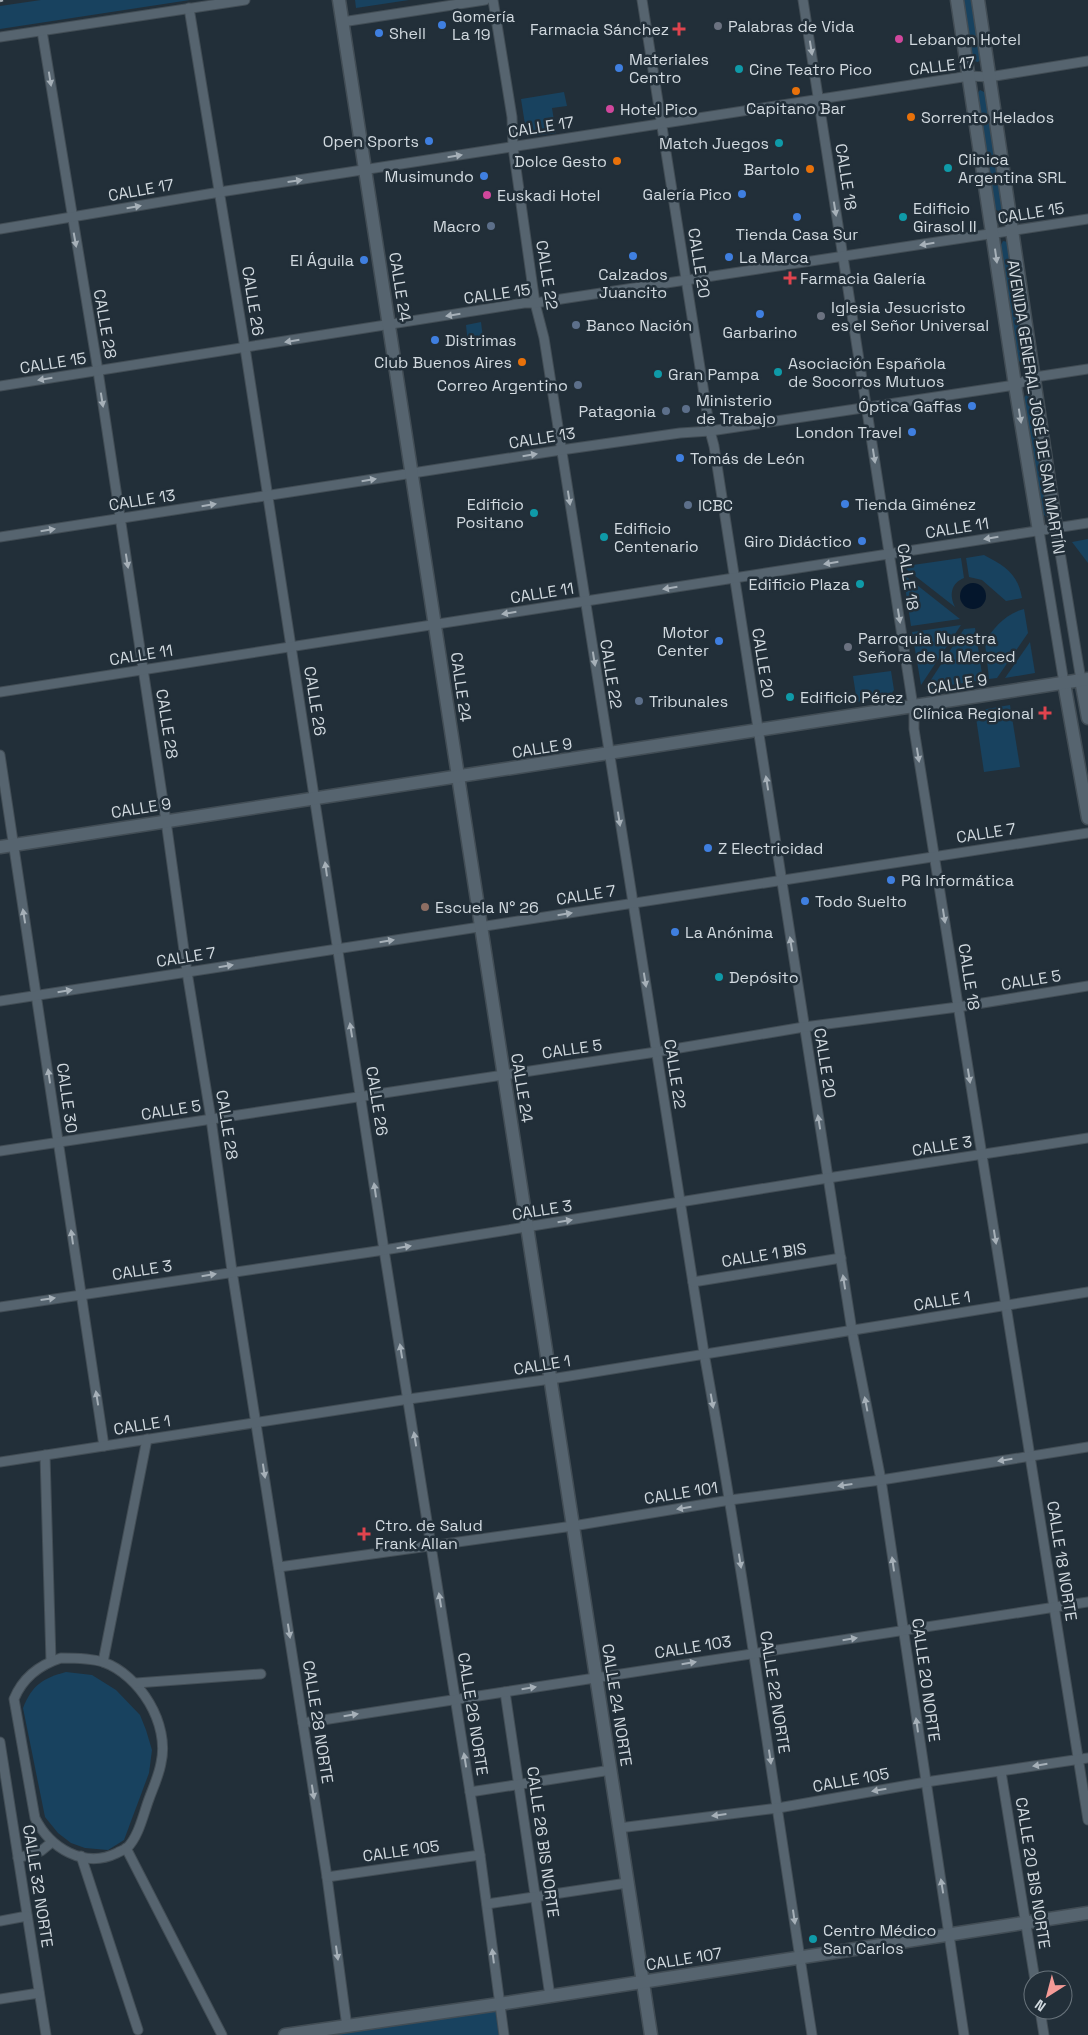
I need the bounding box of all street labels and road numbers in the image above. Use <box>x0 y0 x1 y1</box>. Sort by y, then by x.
street label: CALLE 17 <box>908 52 976 80</box>
street label: CALLE 17 <box>506 111 576 143</box>
street label: CALLE 18 <box>830 142 862 212</box>
street label: CALLE 17 <box>106 174 176 206</box>
street label: CALLE 15 <box>996 197 1066 229</box>
street label: CALLE 20 <box>683 226 715 300</box>
street label: CALLE 22 <box>531 239 563 311</box>
street label: CALLE 24 <box>384 251 416 323</box>
street label: AVENIDA GENERAL JOSÉ DE SAN MARTÍN <box>1002 258 1070 556</box>
street label: CALLE 26 <box>237 265 269 337</box>
street label: CALLE 15 <box>462 279 532 309</box>
street label: CALLE 28 <box>89 287 121 361</box>
street label: CALLE 15 <box>18 347 88 379</box>
street label: CALLE 13 <box>507 422 577 454</box>
street label: CALLE 13 <box>107 484 177 516</box>
street label: CALLE 11 <box>924 513 990 543</box>
street label: CALLE 18 <box>892 542 924 612</box>
street label: CALLE 11 <box>509 578 575 608</box>
street label: CALLE 20 <box>747 626 779 700</box>
street label: CALLE 22 <box>595 638 627 710</box>
street label: CALLE 11 <box>108 640 174 670</box>
street label: CALLE 24 <box>446 651 476 723</box>
street label: CALLE 26 <box>299 665 331 737</box>
street label: CALLE 9 <box>925 669 989 699</box>
street label: CALLE 28 <box>151 688 183 760</box>
street label: CALLE 9 <box>510 733 574 763</box>
street label: CALLE 9 <box>109 793 173 823</box>
street label: CALLE 7 <box>955 818 1017 848</box>
street label: CALLE 7 <box>555 880 617 910</box>
street label: CALLE 7 <box>155 942 217 972</box>
street label: CALLE 18 <box>953 942 985 1012</box>
street label: CALLE 5 <box>1000 965 1062 995</box>
street label: CALLE 20 <box>809 1026 841 1100</box>
street label: CALLE 5 <box>541 1034 603 1064</box>
street label: CALLE 22 <box>659 1038 691 1110</box>
street label: CALLE 24 <box>506 1052 538 1124</box>
street label: CALLE 30 <box>52 1062 82 1134</box>
street label: CALLE 26 <box>361 1065 393 1137</box>
street label: CALLE 28 <box>211 1089 243 1161</box>
street label: CALLE 5 <box>140 1095 202 1125</box>
street label: CALLE 3 <box>910 1131 974 1161</box>
street label: CALLE 3 <box>510 1195 574 1225</box>
street label: CALLE 1 BIS <box>720 1238 808 1272</box>
street label: CALLE 3 <box>110 1255 174 1285</box>
street label: CALLE 1 <box>912 1286 972 1316</box>
street label: CALLE 1 <box>512 1350 572 1380</box>
street label: CALLE 1 <box>112 1410 172 1440</box>
street label: CALLE 101 <box>643 1477 719 1509</box>
street label: CALLE 18 NORTE <box>1042 1499 1082 1623</box>
street label: CALLE 20 NORTE <box>907 1617 945 1743</box>
street label: CALLE 22 NORTE <box>755 1629 795 1755</box>
street label: CALLE 103 <box>653 1631 733 1663</box>
street label: CALLE 24 NORTE <box>597 1642 637 1768</box>
street label: CALLE 26 NORTE <box>453 1651 493 1777</box>
street label: CALLE 28 NORTE <box>298 1659 338 1785</box>
street label: CALLE 105 <box>811 1763 891 1797</box>
street label: CALLE 26 BIS NORTE <box>522 1765 564 1919</box>
street label: CALLE 20 BIS NORTE <box>1011 1796 1055 1950</box>
street label: CALLE 32 NORTE <box>18 1823 58 1949</box>
street label: CALLE 105 <box>361 1835 441 1867</box>
street label: CALLE 107 <box>645 1943 723 1975</box>

